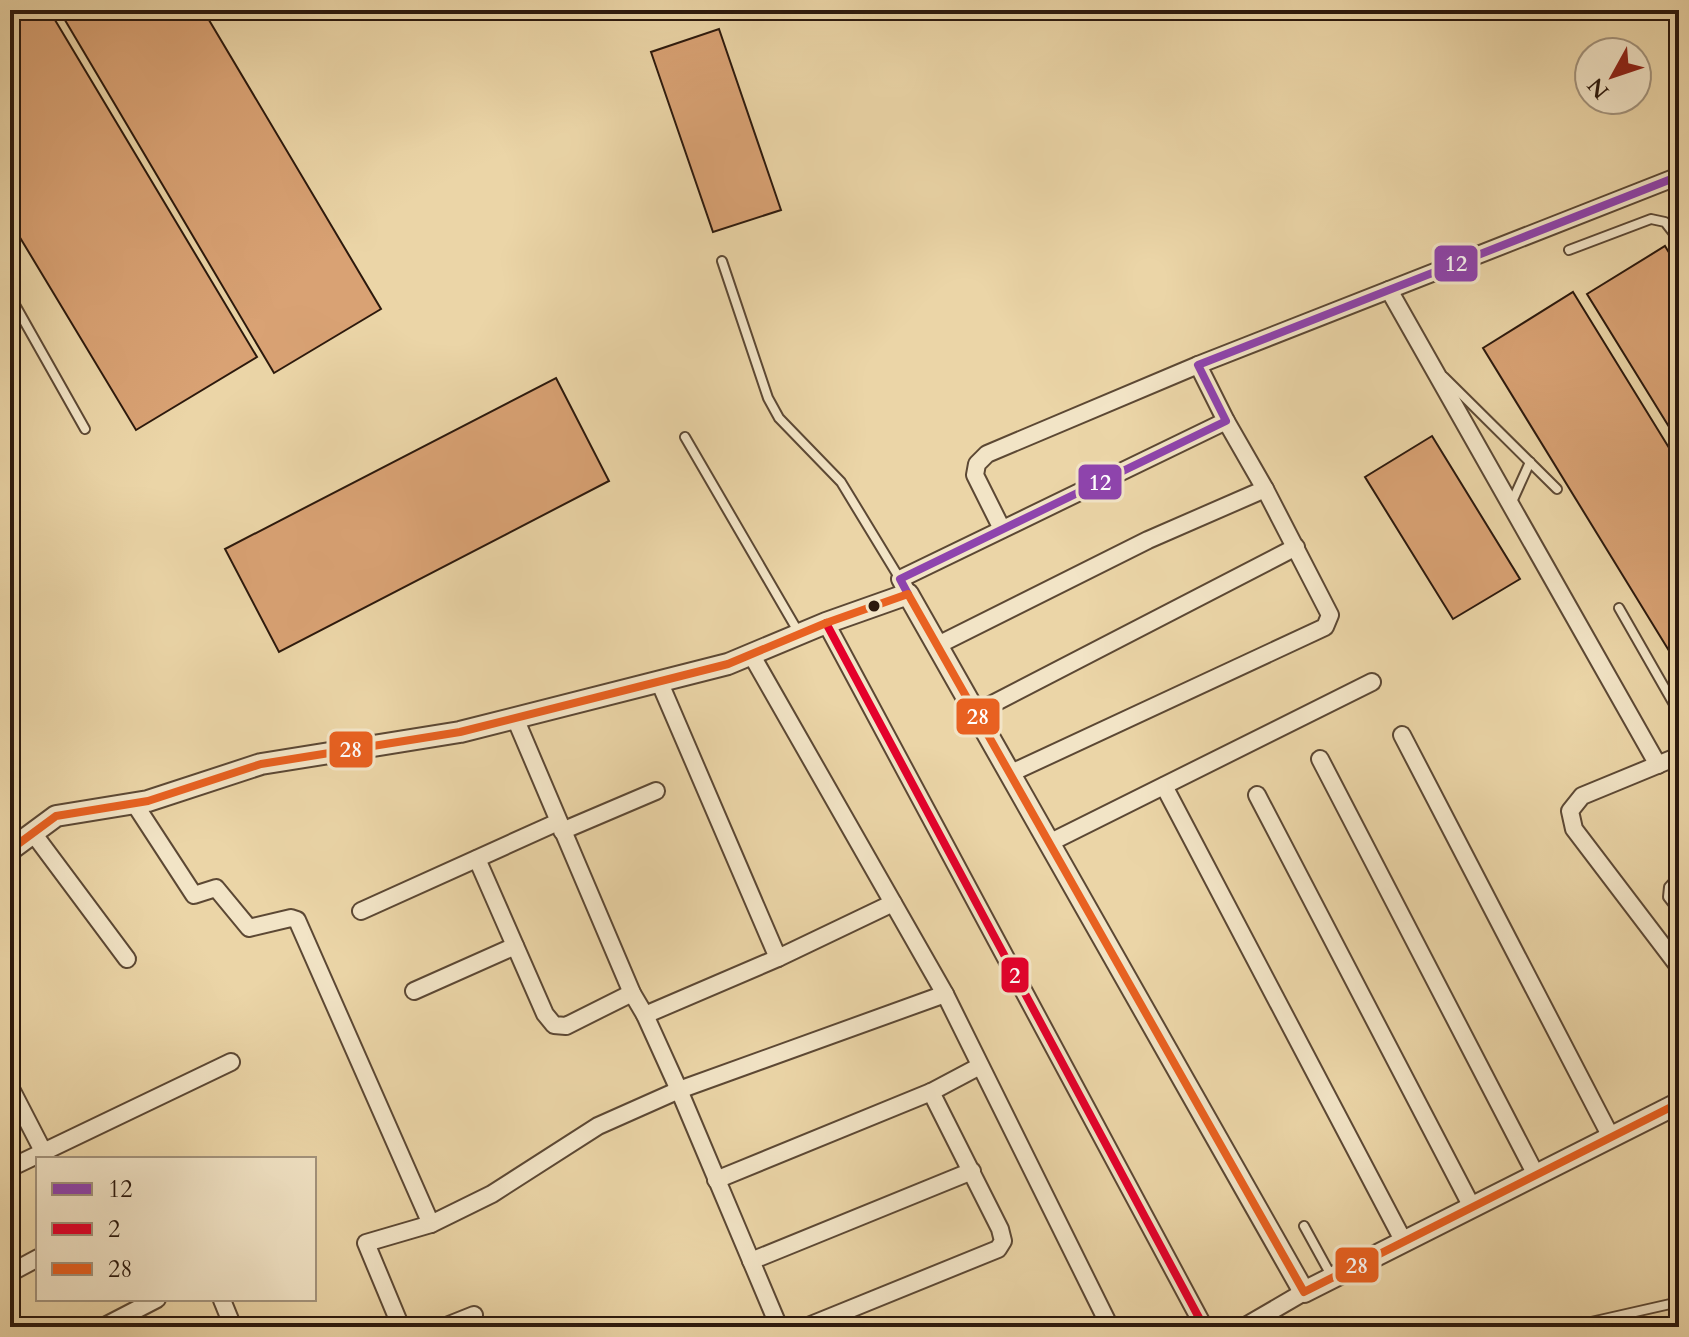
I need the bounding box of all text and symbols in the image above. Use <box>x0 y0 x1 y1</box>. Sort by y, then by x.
north arrow <box>1573 36 1653 116</box>
text: N <box>1581 71 1616 105</box>
line badge: 12 <box>1433 244 1479 283</box>
text: 12 <box>1445 249 1467 279</box>
line badge: 12 <box>1077 463 1123 501</box>
text: 12 <box>1089 468 1111 498</box>
unlabelled marker <box>866 598 882 614</box>
line badge: 28 <box>955 697 1001 736</box>
text: 28 <box>967 702 989 732</box>
line badge: 28 <box>328 730 374 769</box>
text: 28 <box>340 735 362 765</box>
line badge: 2 <box>1000 956 1030 994</box>
text: 2 <box>1009 961 1021 991</box>
legend <box>36 1157 316 1301</box>
text: 12 <box>108 1173 133 1206</box>
text: 2 <box>108 1213 120 1246</box>
line badge: 28 <box>1334 1246 1380 1284</box>
text: 28 <box>1346 1251 1368 1281</box>
text: 28 <box>108 1253 133 1286</box>

